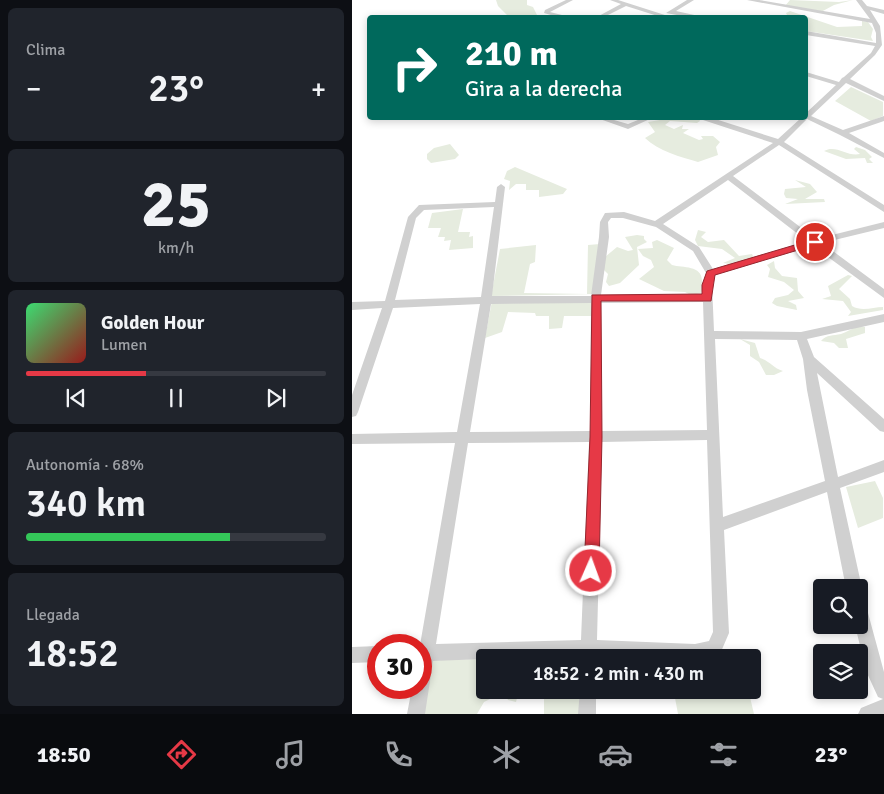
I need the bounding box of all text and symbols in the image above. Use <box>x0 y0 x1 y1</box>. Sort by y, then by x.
text: 210 m <box>465 32 558 75</box>
icon: right <box>382 35 447 100</box>
text: Clima <box>26 40 65 60</box>
text: 23° <box>148 65 204 112</box>
text: − <box>26 72 41 106</box>
text: + <box>311 72 326 106</box>
text: Gira a la derecha <box>465 75 622 102</box>
text: 25 <box>141 165 211 245</box>
pin <box>794 221 836 263</box>
icon: arrive <box>801 228 829 256</box>
text: km/h <box>158 238 194 258</box>
text: Golden Hour <box>101 311 204 335</box>
text: Lumen <box>101 335 147 355</box>
icon: previous <box>62 384 90 412</box>
icon: pause <box>162 384 190 412</box>
icon: next <box>262 384 290 412</box>
text: Autonomía · 68% <box>26 455 144 475</box>
text: 340 km <box>26 480 146 527</box>
position arrow <box>564 544 616 596</box>
map controls <box>813 579 868 699</box>
button: search <box>813 579 868 634</box>
text: Llegada <box>26 605 80 625</box>
text: 18:52 <box>26 630 119 677</box>
speed limit sign: 30 <box>367 634 432 699</box>
button: layers <box>813 644 868 699</box>
text: 18:52 · 2 min · 430 m <box>533 662 704 686</box>
icon: directions <box>164 737 199 772</box>
icon: music <box>273 737 308 772</box>
icon: phone <box>381 737 416 772</box>
icon: climate <box>489 737 524 772</box>
icon: car <box>598 737 633 772</box>
icon: filters <box>706 737 741 772</box>
text: 18:50 <box>37 741 91 768</box>
text: 23° <box>815 741 847 768</box>

